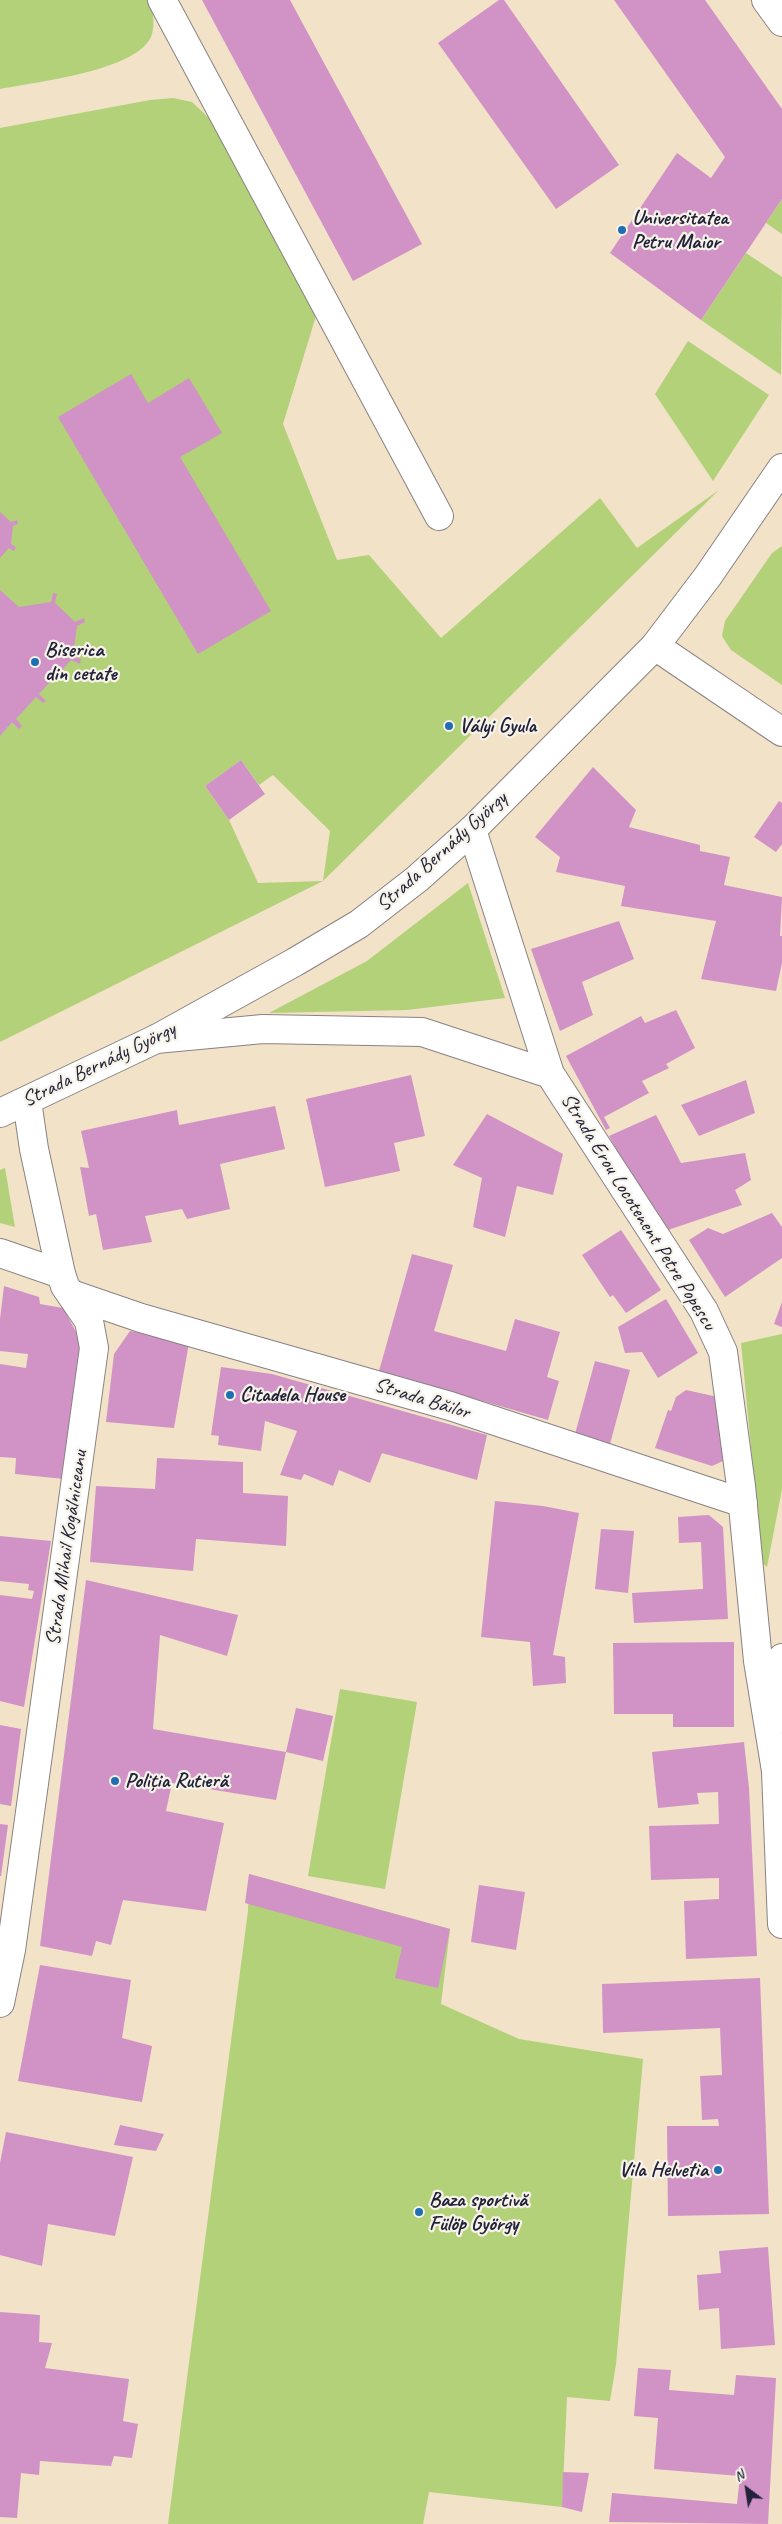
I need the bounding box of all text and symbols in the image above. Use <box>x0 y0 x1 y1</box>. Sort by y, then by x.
place label: Universitatea Petru Maior <box>632 205 728 255</box>
marker: Universitatea Petru Maior <box>616 224 628 236</box>
place label: Biserica din cetate <box>45 637 116 687</box>
marker: Biserica din cetate <box>29 656 41 668</box>
place label: Vályi Gyula <box>459 713 536 739</box>
marker: Vályi Gyula <box>443 720 455 732</box>
street label: Strada Bernády György <box>371 787 513 917</box>
street label: Strada Bernády György <box>18 1017 180 1113</box>
street label: Strada Erou Locotenent Petre Popescu <box>555 1089 721 1335</box>
street label: Strada Băilor <box>371 1373 473 1425</box>
place label: Citadela House <box>240 1382 345 1408</box>
marker: Citadela House <box>224 1389 236 1401</box>
street label: Strada Mihail Kogălniceanu <box>41 1449 93 1647</box>
place label: Poliția Rutieră <box>125 1768 228 1794</box>
marker: Poliția Rutieră <box>109 1775 121 1787</box>
place label: Vila Helvetia <box>619 2157 708 2183</box>
marker: Vila Helvetia <box>712 2164 724 2176</box>
place label: Baza sportivă Fülöp György <box>429 2187 527 2237</box>
marker: Baza sportivă Fülöp György <box>413 2206 425 2218</box>
north arrow <box>722 2464 772 2514</box>
text: N <box>731 2466 747 2485</box>

